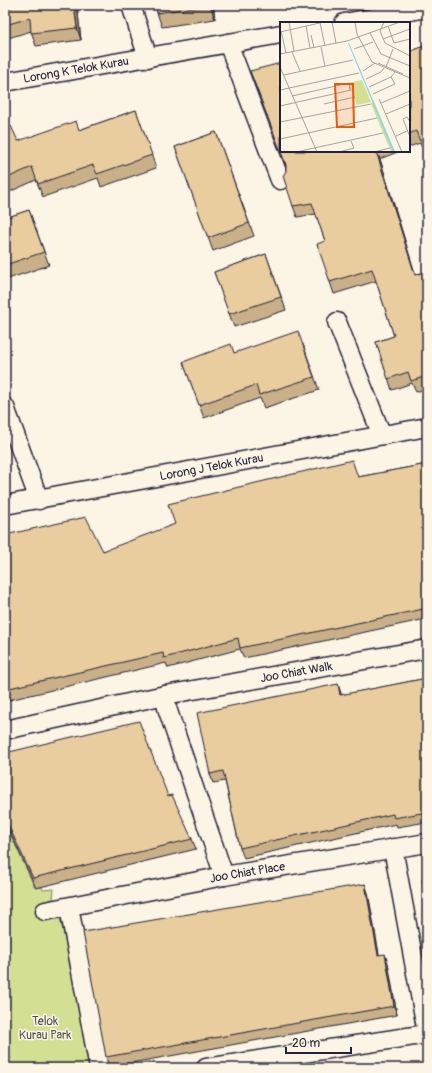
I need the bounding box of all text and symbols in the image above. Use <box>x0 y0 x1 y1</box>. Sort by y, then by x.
inset map <box>280 22 410 152</box>
street label: Lorong K Telok Kurau <box>22 54 130 87</box>
street label: Lorong J Telok Kurau <box>158 450 265 484</box>
street label: Joo Chiat Walk <box>259 659 334 686</box>
street label: Joo Chiat Place <box>208 859 286 887</box>
park label: Telok Kurau Park <box>19 1014 71 1043</box>
scale bar <box>286 1029 351 1055</box>
text: 20 m <box>292 1036 321 1051</box>

